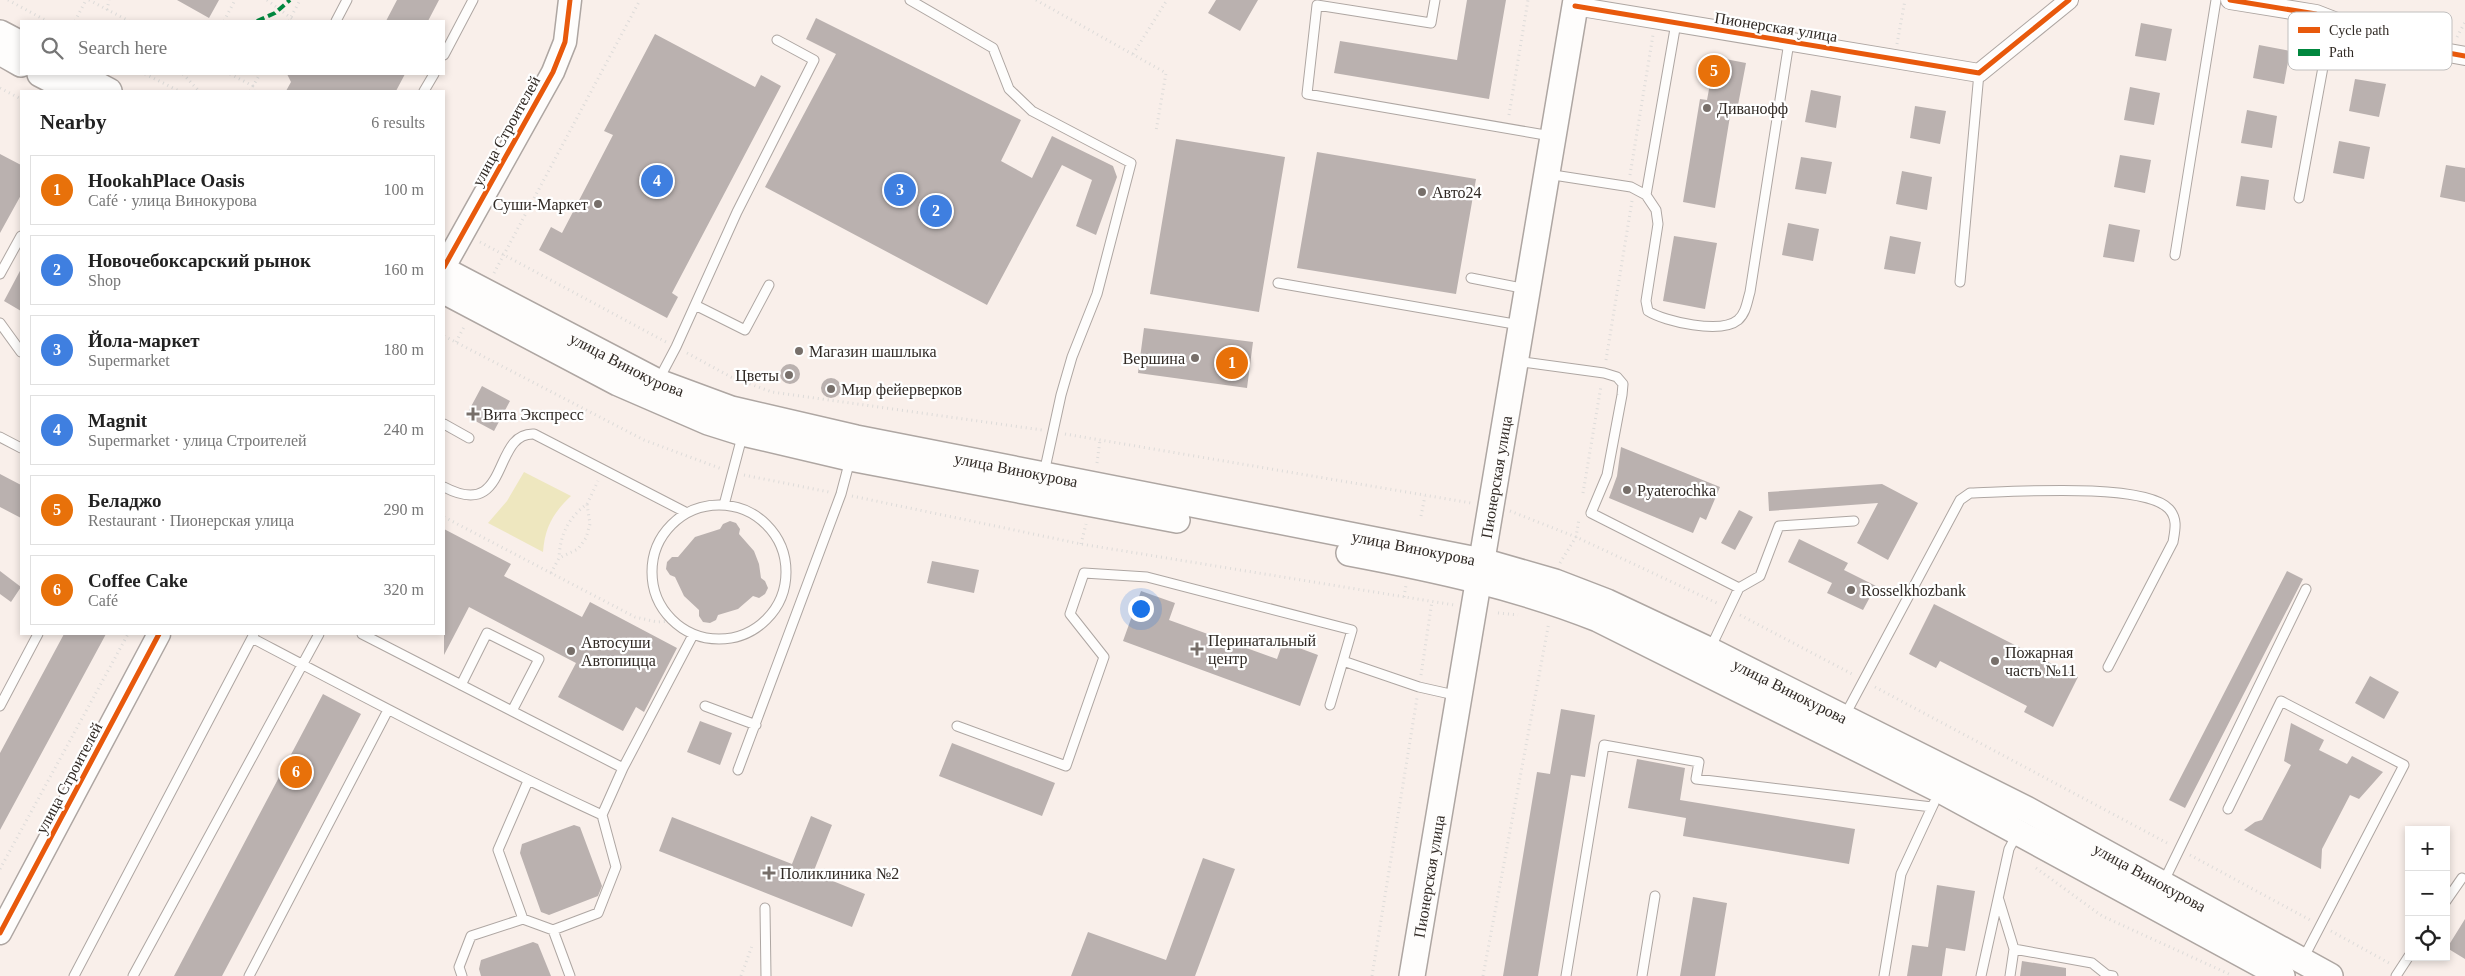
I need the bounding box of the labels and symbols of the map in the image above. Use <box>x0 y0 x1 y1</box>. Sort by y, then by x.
street label: Пионерская улица <box>1713 9 1839 46</box>
legend <box>2288 12 2452 70</box>
text: Cycle path <box>2329 23 2389 38</box>
text: Path <box>2329 45 2354 60</box>
pin: 5 <box>1698 52 1730 90</box>
street label: улица Строителей <box>469 73 544 190</box>
place label: Диванофф <box>1717 100 1788 118</box>
marker: Диванофф <box>1701 102 1713 114</box>
pin: 4 <box>641 162 673 200</box>
pin: 3 <box>884 171 916 209</box>
place label: Авто24 <box>1432 184 1482 201</box>
marker: Авто24 <box>1416 186 1428 198</box>
pin: 2 <box>920 192 952 230</box>
place label: Суши-Маркет <box>493 196 588 214</box>
marker: Суши-Маркет <box>592 198 604 210</box>
street label: улица Винокурова <box>567 329 686 399</box>
place label: Магазин шашлыка <box>809 343 937 360</box>
pin: 1 <box>1216 344 1248 382</box>
marker: Магазин шашлыка <box>793 345 805 357</box>
place label: Вершина <box>1123 350 1185 368</box>
marker: Вершина <box>1189 352 1201 364</box>
place label: Цветы <box>735 367 779 385</box>
marker: Цветы <box>783 369 795 381</box>
place label: Мир фейерверков <box>841 381 962 399</box>
marker: Мир фейерверков <box>825 383 837 395</box>
place label: Вита Экспресс <box>483 406 584 424</box>
marker: Вита Экспресс <box>467 408 479 420</box>
street label: Пионерская улица <box>1477 414 1515 540</box>
street label: улица Винокурова <box>953 449 1079 490</box>
place label: Pyaterochka <box>1637 482 1716 500</box>
marker: Pyaterochka <box>1621 484 1633 496</box>
street label: улица Винокурова <box>1350 527 1477 568</box>
place label: Rosselkhozbank <box>1861 582 1966 599</box>
marker: Rosselkhozbank <box>1845 584 1857 596</box>
your location <box>1128 596 1154 622</box>
place label: Перинатальный центр <box>1208 632 1316 668</box>
place label: Автосуши Автопицца <box>581 634 656 670</box>
marker: Перинатальный центр <box>1190 642 1204 656</box>
place label: Пожарная часть №11 <box>2005 644 2076 679</box>
marker: Автосуши Автопицца <box>565 645 577 657</box>
street label: улица Винокурова <box>1730 655 1850 726</box>
marker: Пожарная часть №11 <box>1989 655 2001 667</box>
street label: улица Строителей <box>33 719 107 837</box>
pin: 6 <box>280 753 312 791</box>
street label: Пионерская улица <box>1410 814 1447 939</box>
street label: улица Винокурова <box>2090 839 2209 915</box>
place label: Поликлиника №2 <box>780 865 899 882</box>
marker: Поликлиника №2 <box>762 866 776 880</box>

